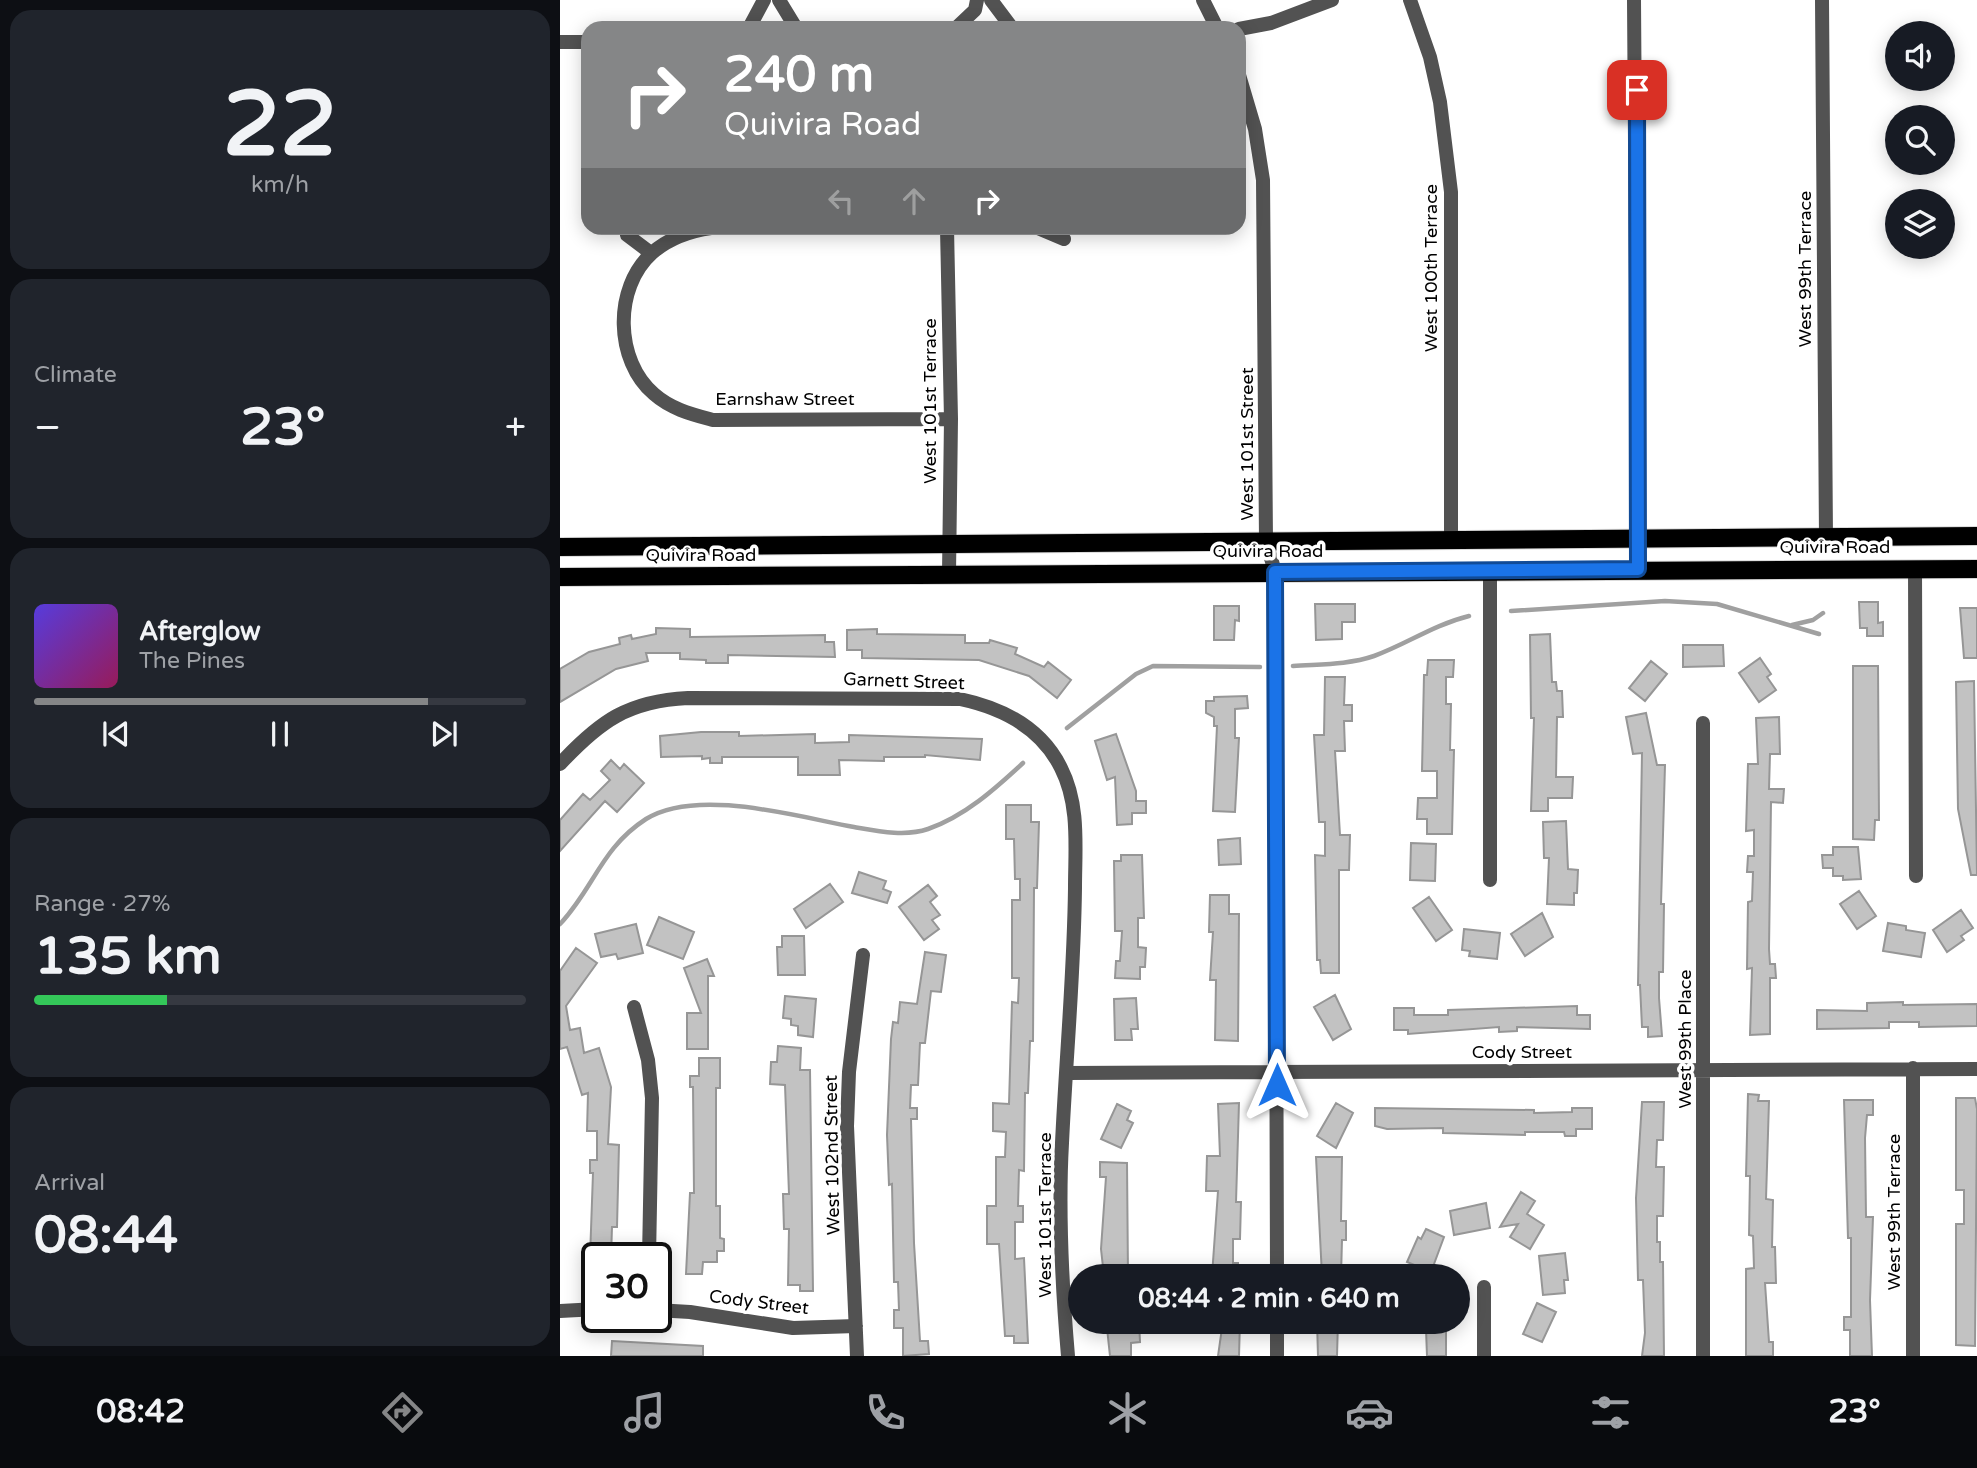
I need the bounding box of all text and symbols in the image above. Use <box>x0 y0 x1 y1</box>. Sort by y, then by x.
map controls <box>1885 21 1955 259</box>
button: sound <box>1885 21 1955 91</box>
text: 240 m <box>724 46 874 105</box>
icon: right <box>609 49 700 140</box>
pin <box>1607 60 1667 120</box>
text: 22 <box>223 70 337 180</box>
icon: arrive <box>1618 71 1656 109</box>
button: search <box>1885 105 1955 175</box>
text: Quivira Road <box>724 106 921 144</box>
text: km/h <box>251 171 309 199</box>
icon: left <box>822 182 860 220</box>
icon: ahead <box>895 182 933 220</box>
icon: right <box>968 182 1006 220</box>
street label: West 100th Terrace <box>1420 184 1442 352</box>
button: layers <box>1885 189 1955 259</box>
street label: West 99th Terrace <box>1794 191 1816 347</box>
street label: West 101st Terrace <box>919 318 941 484</box>
text: Climate <box>34 361 117 389</box>
street label: West 101st Street <box>1236 367 1258 521</box>
street label: Earnshaw Street <box>715 388 855 410</box>
text: 23° <box>240 396 325 459</box>
text: − <box>34 405 61 451</box>
text: + <box>505 405 526 451</box>
street label: Quivira Road <box>1780 536 1890 558</box>
street label: Quivira Road <box>1213 540 1323 562</box>
street label: Quivira Road <box>646 544 756 566</box>
text: Afterglow <box>139 616 261 647</box>
text: The Pines <box>139 647 245 675</box>
street label: Garnett Street <box>843 668 965 694</box>
icon: previous <box>97 715 135 753</box>
icon: pause <box>261 715 299 753</box>
icon: next <box>425 715 463 753</box>
text: Range · 27% <box>34 890 170 918</box>
text: 135 km <box>34 925 222 988</box>
street label: West 99th Place <box>1674 969 1696 1109</box>
street label: Cody Street <box>1472 1041 1572 1063</box>
position arrow <box>1240 1048 1314 1122</box>
street label: West 102nd Street <box>820 1075 844 1235</box>
street label: West 101st Terrace <box>1034 1132 1056 1298</box>
street label: West 99th Terrace <box>1883 1134 1905 1290</box>
text: Arrival <box>34 1169 105 1197</box>
text: 08:44 <box>34 1204 178 1267</box>
speed limit sign: 30 <box>581 1242 672 1333</box>
text: 08:44 · 2 min · 640 m <box>1138 1283 1400 1314</box>
street label: Cody Street <box>708 1285 810 1319</box>
icon: directions <box>378 1388 427 1437</box>
icon: music <box>620 1388 669 1437</box>
icon: phone <box>861 1388 910 1437</box>
icon: climate <box>1103 1388 1152 1437</box>
icon: car <box>1345 1388 1394 1437</box>
icon: filters <box>1586 1388 1635 1437</box>
text: 08:42 <box>96 1393 185 1431</box>
text: 23° <box>1828 1393 1881 1431</box>

